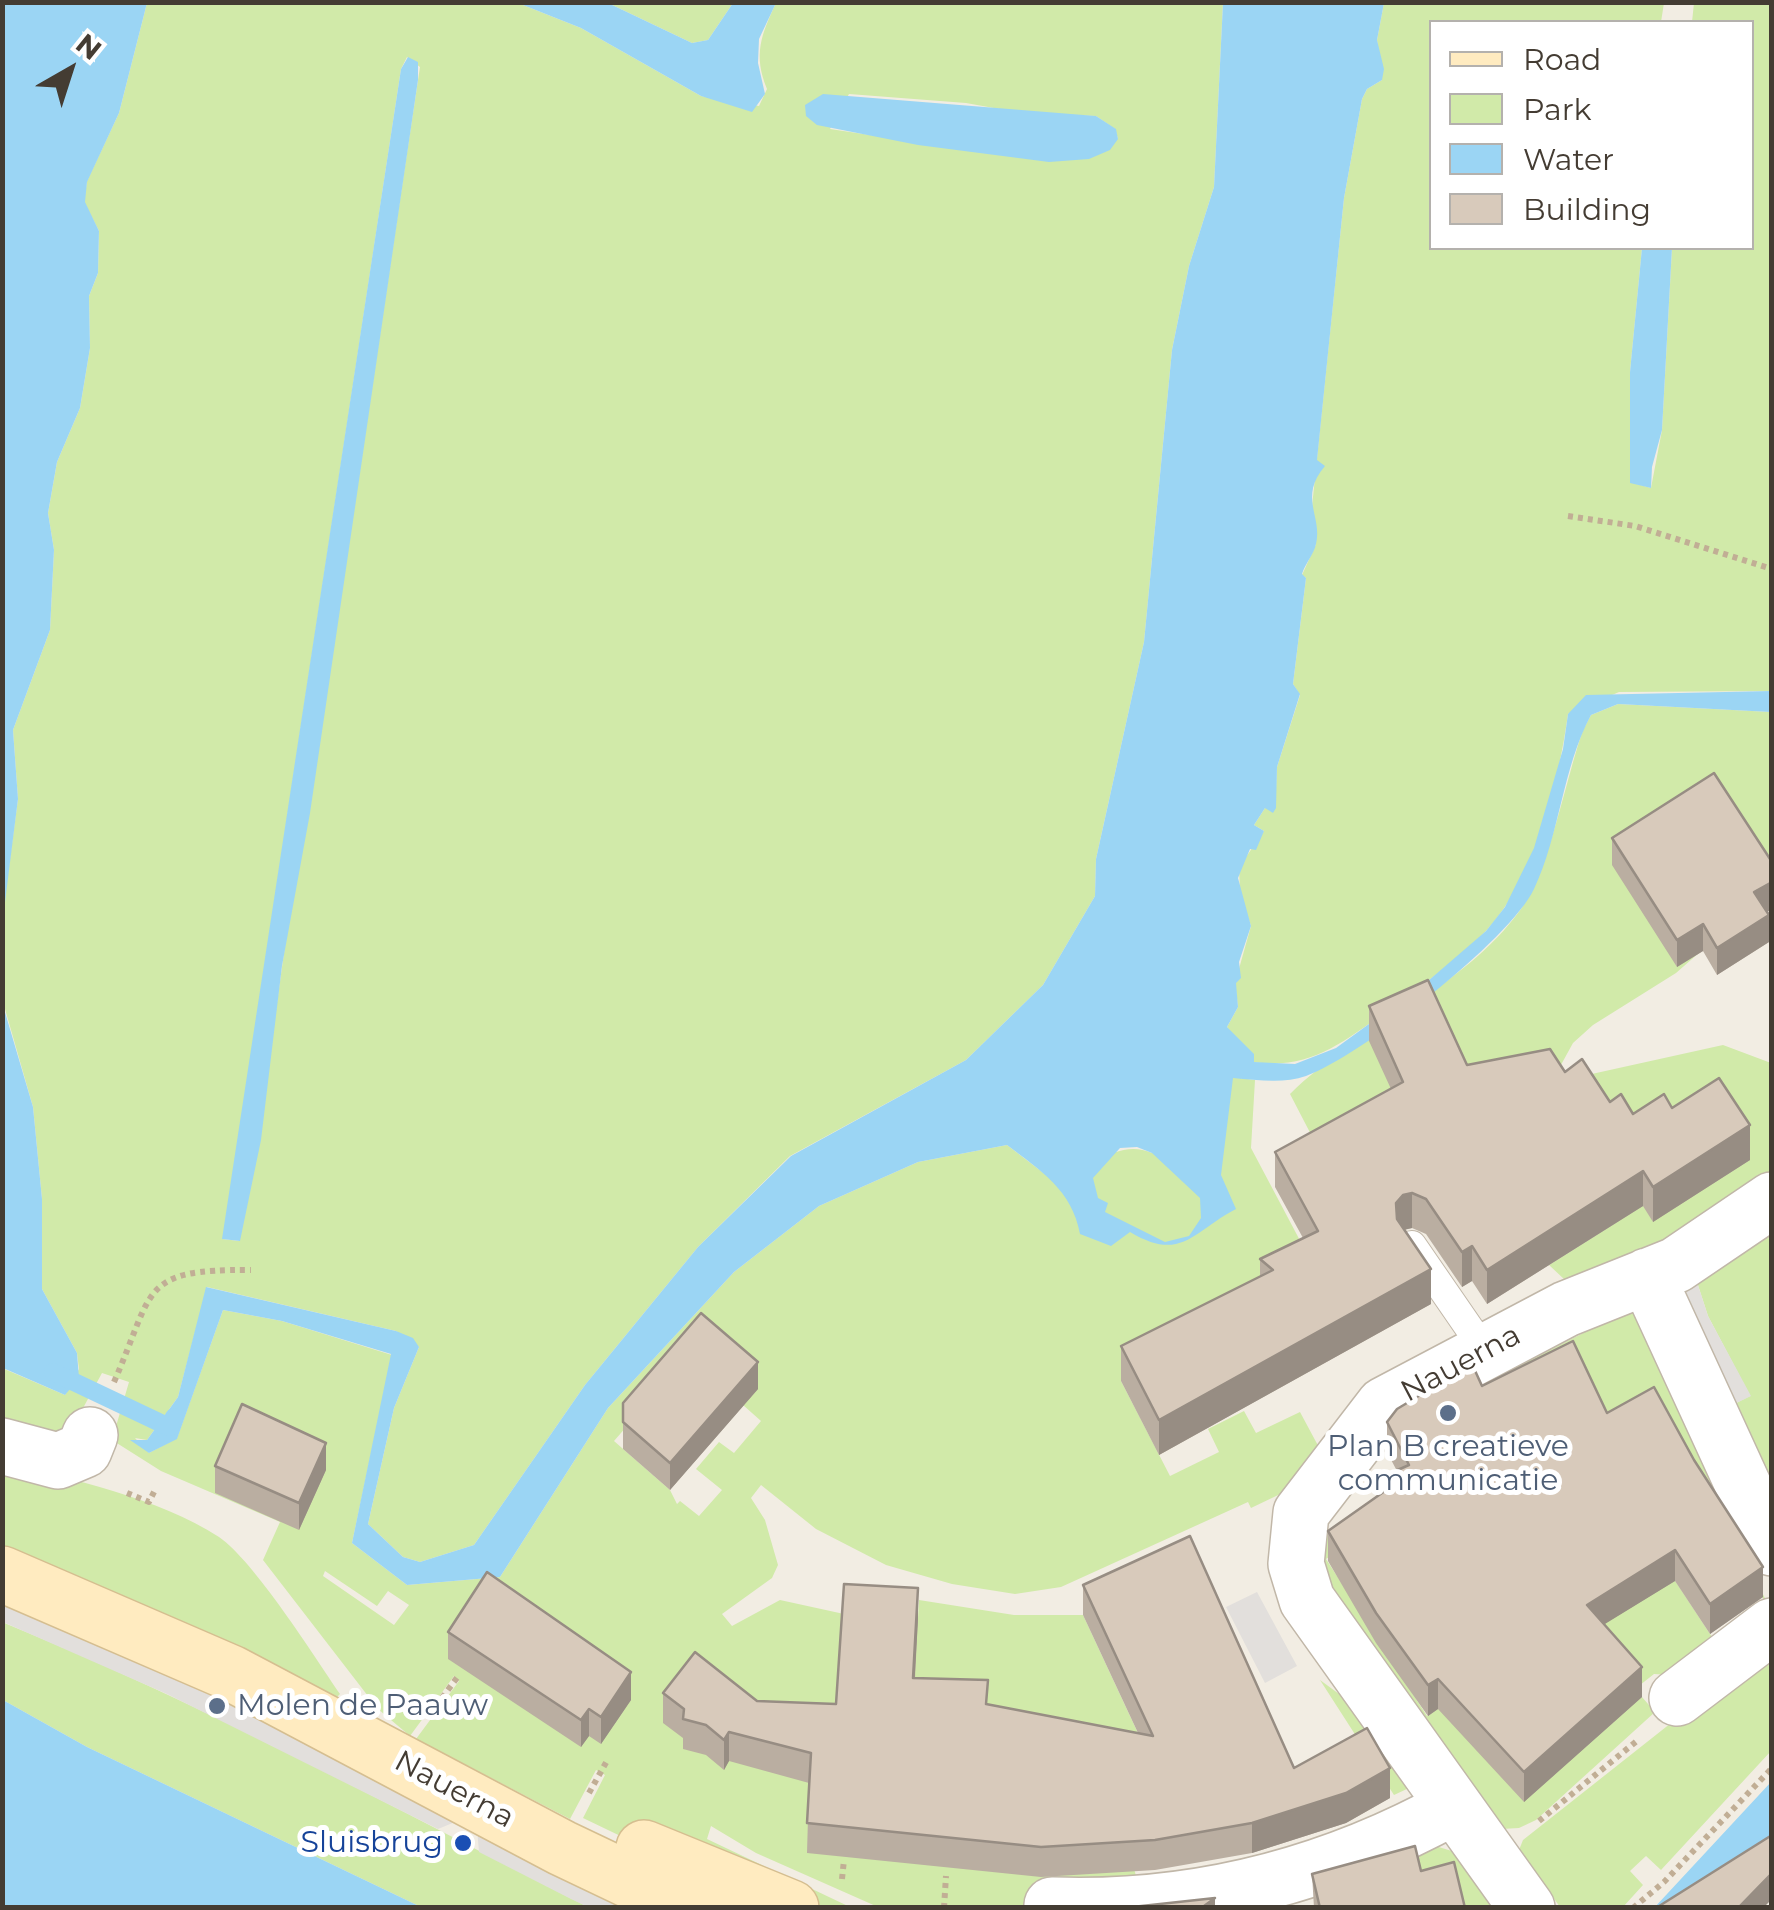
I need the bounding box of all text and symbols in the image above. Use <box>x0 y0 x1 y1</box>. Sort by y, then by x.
north arrow <box>20 20 120 120</box>
legend <box>1429 20 1754 250</box>
text: N <box>69 26 108 67</box>
text: Road <box>1523 41 1601 78</box>
text: Park <box>1523 91 1592 128</box>
text: Water <box>1523 141 1614 178</box>
text: Building <box>1523 191 1651 228</box>
street label: Nauerna <box>1395 1318 1527 1410</box>
marker: Plan B creatieve communicatie <box>1437 1402 1459 1424</box>
place label: Plan B creatieve communicatie <box>1327 1429 1569 1500</box>
place label: Molen de Paauw <box>237 1688 488 1724</box>
marker: Molen de Paauw <box>206 1695 228 1717</box>
street label: Nauerna <box>388 1744 520 1836</box>
place label: Sluisbrug <box>301 1825 443 1861</box>
marker: Sluisbrug <box>452 1832 474 1854</box>

